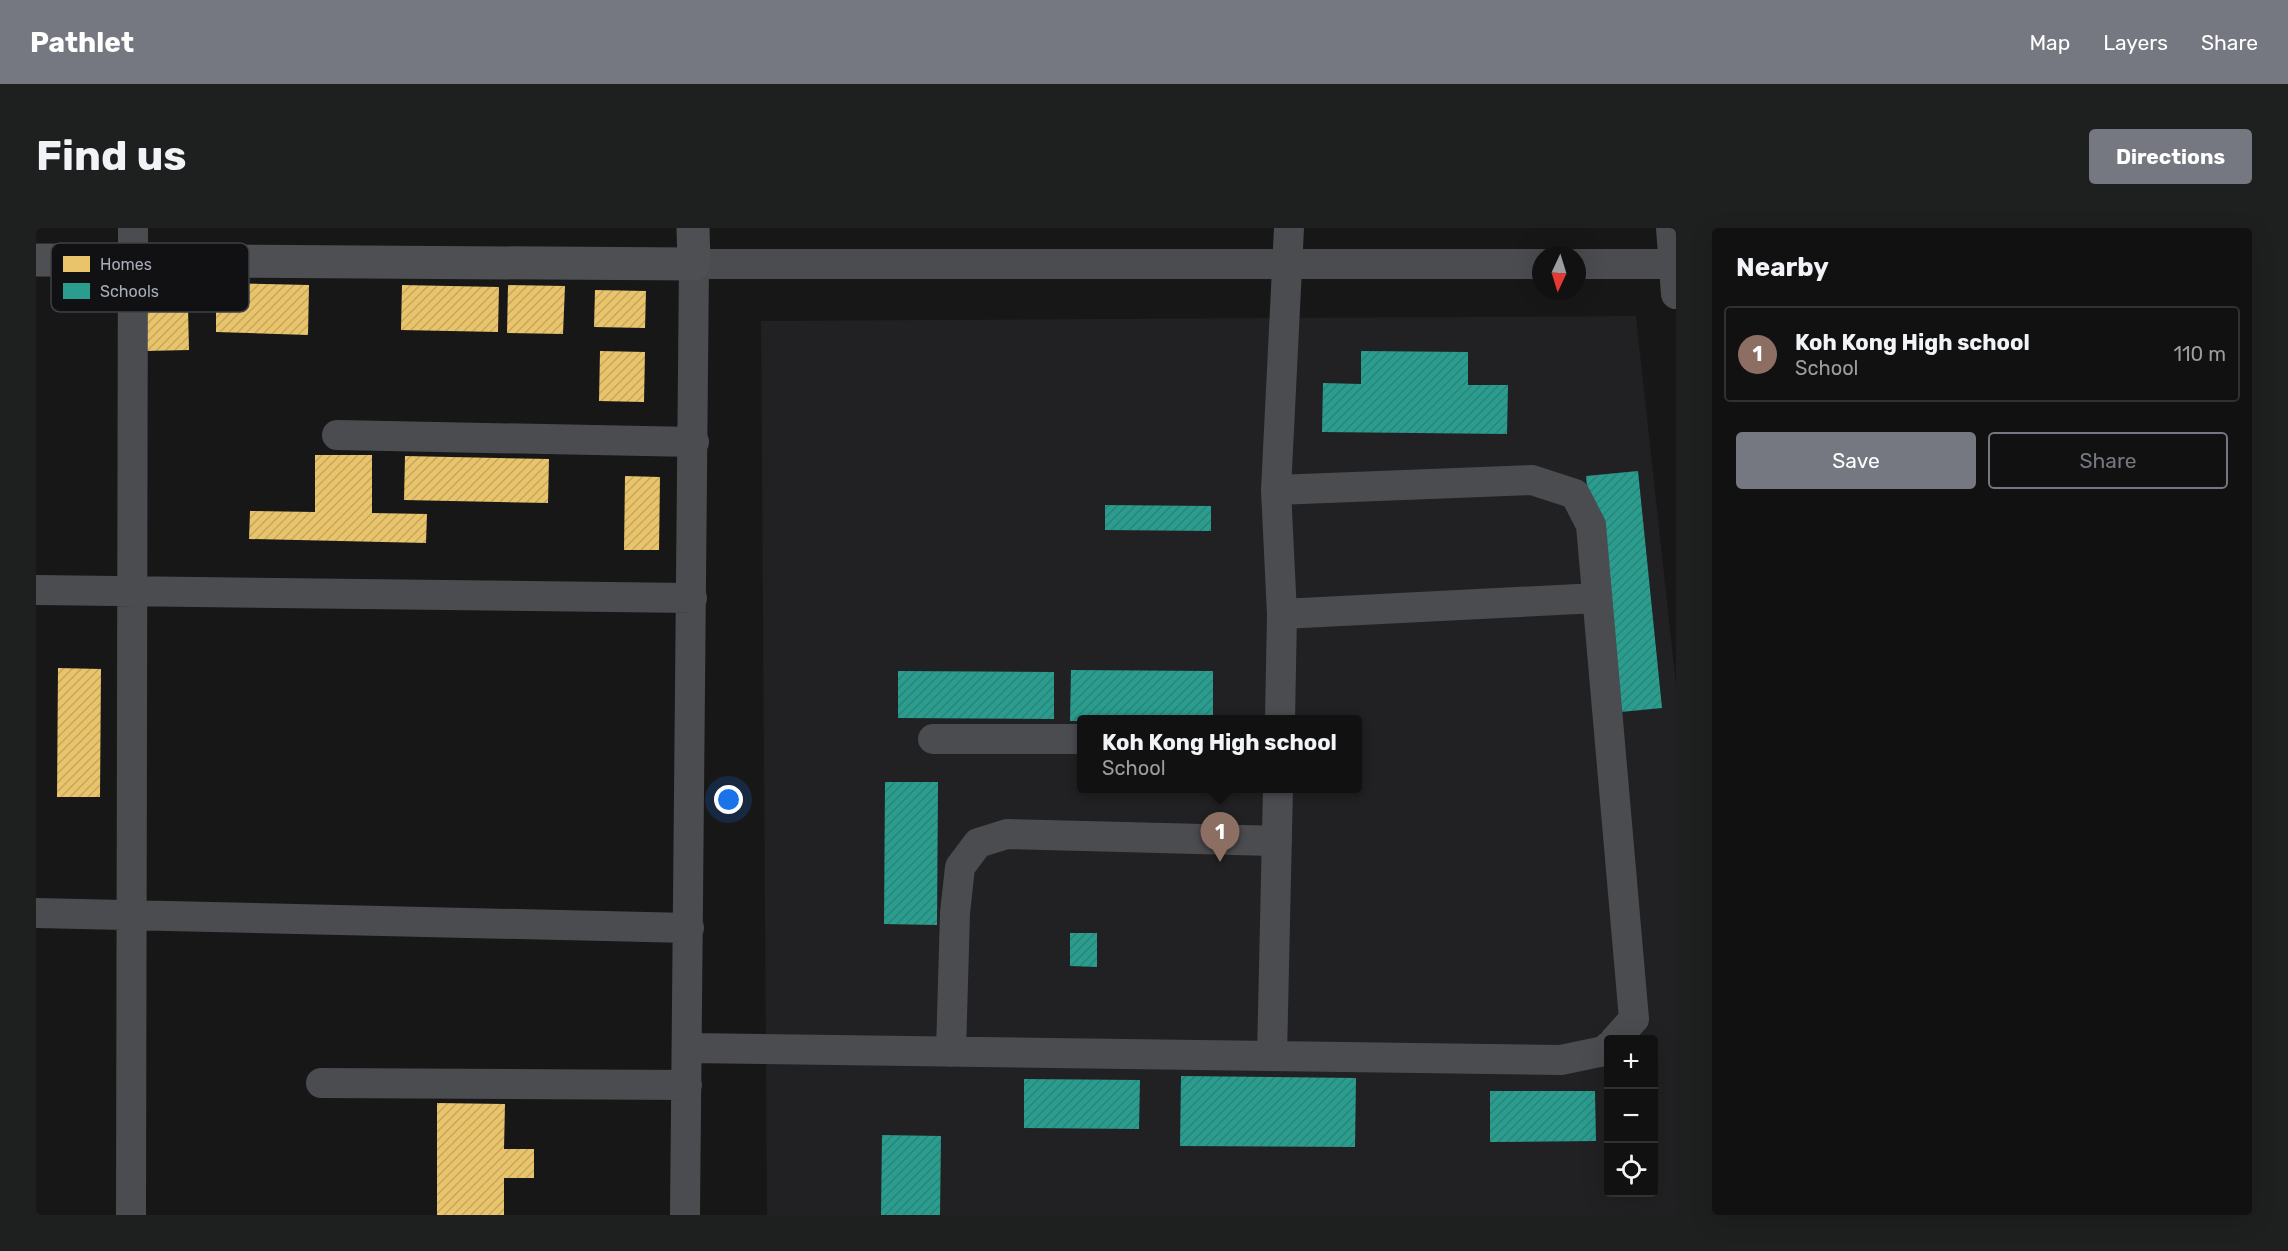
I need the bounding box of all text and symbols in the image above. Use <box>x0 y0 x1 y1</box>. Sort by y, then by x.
text: Pathlet <box>30 26 134 59</box>
text: Map <box>2029 30 2070 55</box>
text: Layers <box>2103 30 2168 55</box>
text: Share <box>2201 30 2258 55</box>
button: Directions <box>2089 129 2252 184</box>
text: Find us <box>36 131 187 181</box>
legend <box>51 243 249 312</box>
north arrow <box>1532 246 1586 300</box>
text: Nearby <box>1736 252 1829 283</box>
text: Homes <box>100 255 152 274</box>
text: Schools <box>100 282 159 301</box>
text: Koh Kong High school <box>1795 329 2030 356</box>
text: 1 <box>1753 342 1762 366</box>
text: 110 m <box>2174 342 2226 366</box>
text: School <box>1795 356 1858 380</box>
button: Save <box>1736 432 1976 489</box>
button: Share <box>1988 432 2228 489</box>
popup <box>1077 715 1362 793</box>
text: Koh Kong High school <box>1102 729 1337 756</box>
text: School <box>1102 756 1166 780</box>
your location <box>714 785 743 814</box>
pin: 1 <box>1200 812 1240 862</box>
map controls <box>1604 1035 1658 1197</box>
button: + <box>1604 1035 1658 1089</box>
button: − <box>1604 1089 1658 1143</box>
button: locate <box>1604 1143 1658 1197</box>

